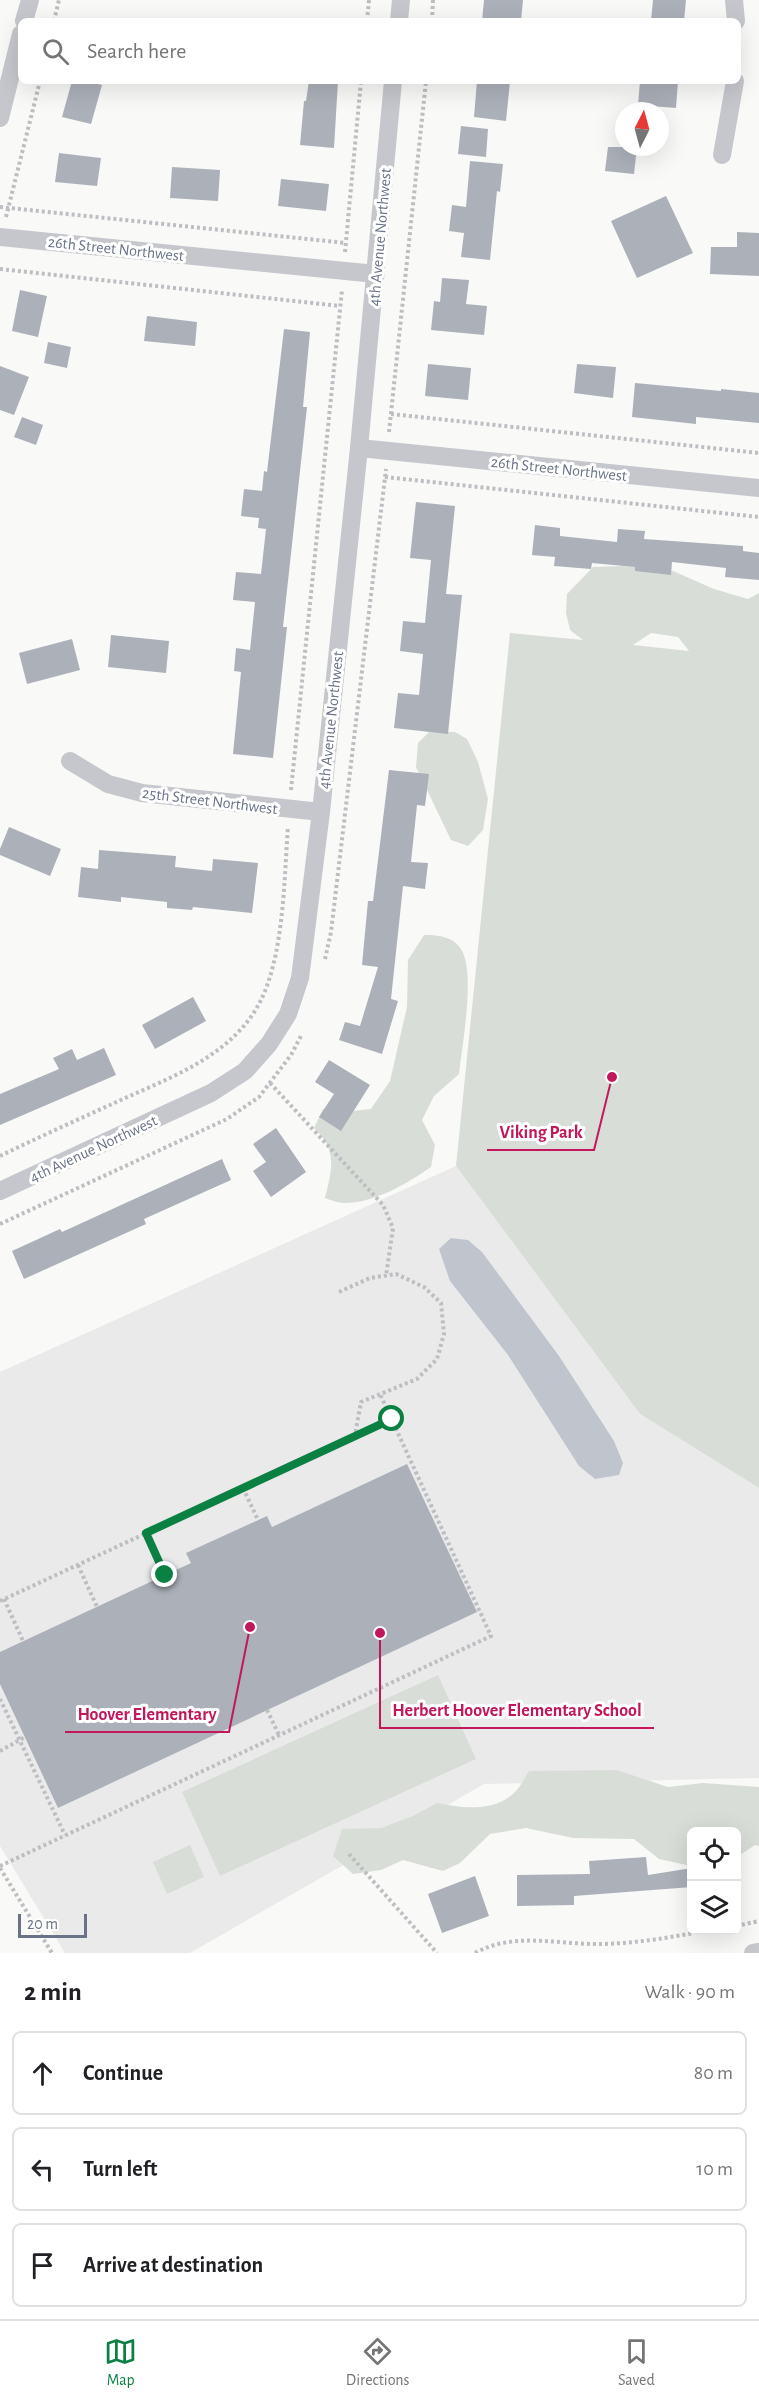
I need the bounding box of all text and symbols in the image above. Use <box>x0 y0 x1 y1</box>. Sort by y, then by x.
search box <box>18 18 741 84</box>
icon: search <box>39 35 72 68</box>
text: Search here <box>87 40 186 62</box>
north arrow <box>615 102 669 156</box>
street label: 4th Avenue Northwest <box>366 167 394 307</box>
street label: 26th Street Northwest <box>47 234 185 264</box>
street label: 26th Street Northwest <box>490 454 628 484</box>
street label: 4th Avenue Northwest <box>316 650 346 790</box>
street label: 25th Street Northwest <box>141 785 278 817</box>
street label: 4th Avenue Northwest <box>27 1112 160 1185</box>
callout: Viking Park <box>487 1114 594 1150</box>
text: Viking Park <box>499 1124 583 1142</box>
route start <box>378 1405 404 1431</box>
route end <box>151 1561 177 1587</box>
callout: Herbert Hoover Elementary School <box>380 1692 654 1728</box>
callout: Hoover Elementary <box>65 1696 229 1732</box>
text: Herbert Hoover Elementary School <box>392 1702 642 1720</box>
text: Hoover Elementary <box>77 1706 218 1724</box>
map controls <box>687 1827 741 1935</box>
button: locate <box>687 1827 741 1881</box>
button: layers <box>687 1881 741 1935</box>
scale bar <box>18 1911 87 1938</box>
text: 20 m <box>27 1916 58 1932</box>
text: 2 min <box>24 1979 82 2005</box>
text: Walk · 90 m <box>644 1982 735 2002</box>
icon: ahead <box>26 2057 59 2090</box>
text: Continue <box>83 2062 163 2084</box>
text: 80 m <box>694 2063 733 2083</box>
icon: left <box>26 2153 59 2186</box>
text: Turn left <box>83 2158 157 2180</box>
text: 10 m <box>696 2159 733 2179</box>
icon: arrive <box>26 2249 59 2282</box>
text: Arrive at destination <box>83 2254 263 2276</box>
tab: Map <box>104 2335 137 2390</box>
tab: Directions <box>346 2335 410 2390</box>
tab: Saved <box>618 2335 655 2390</box>

